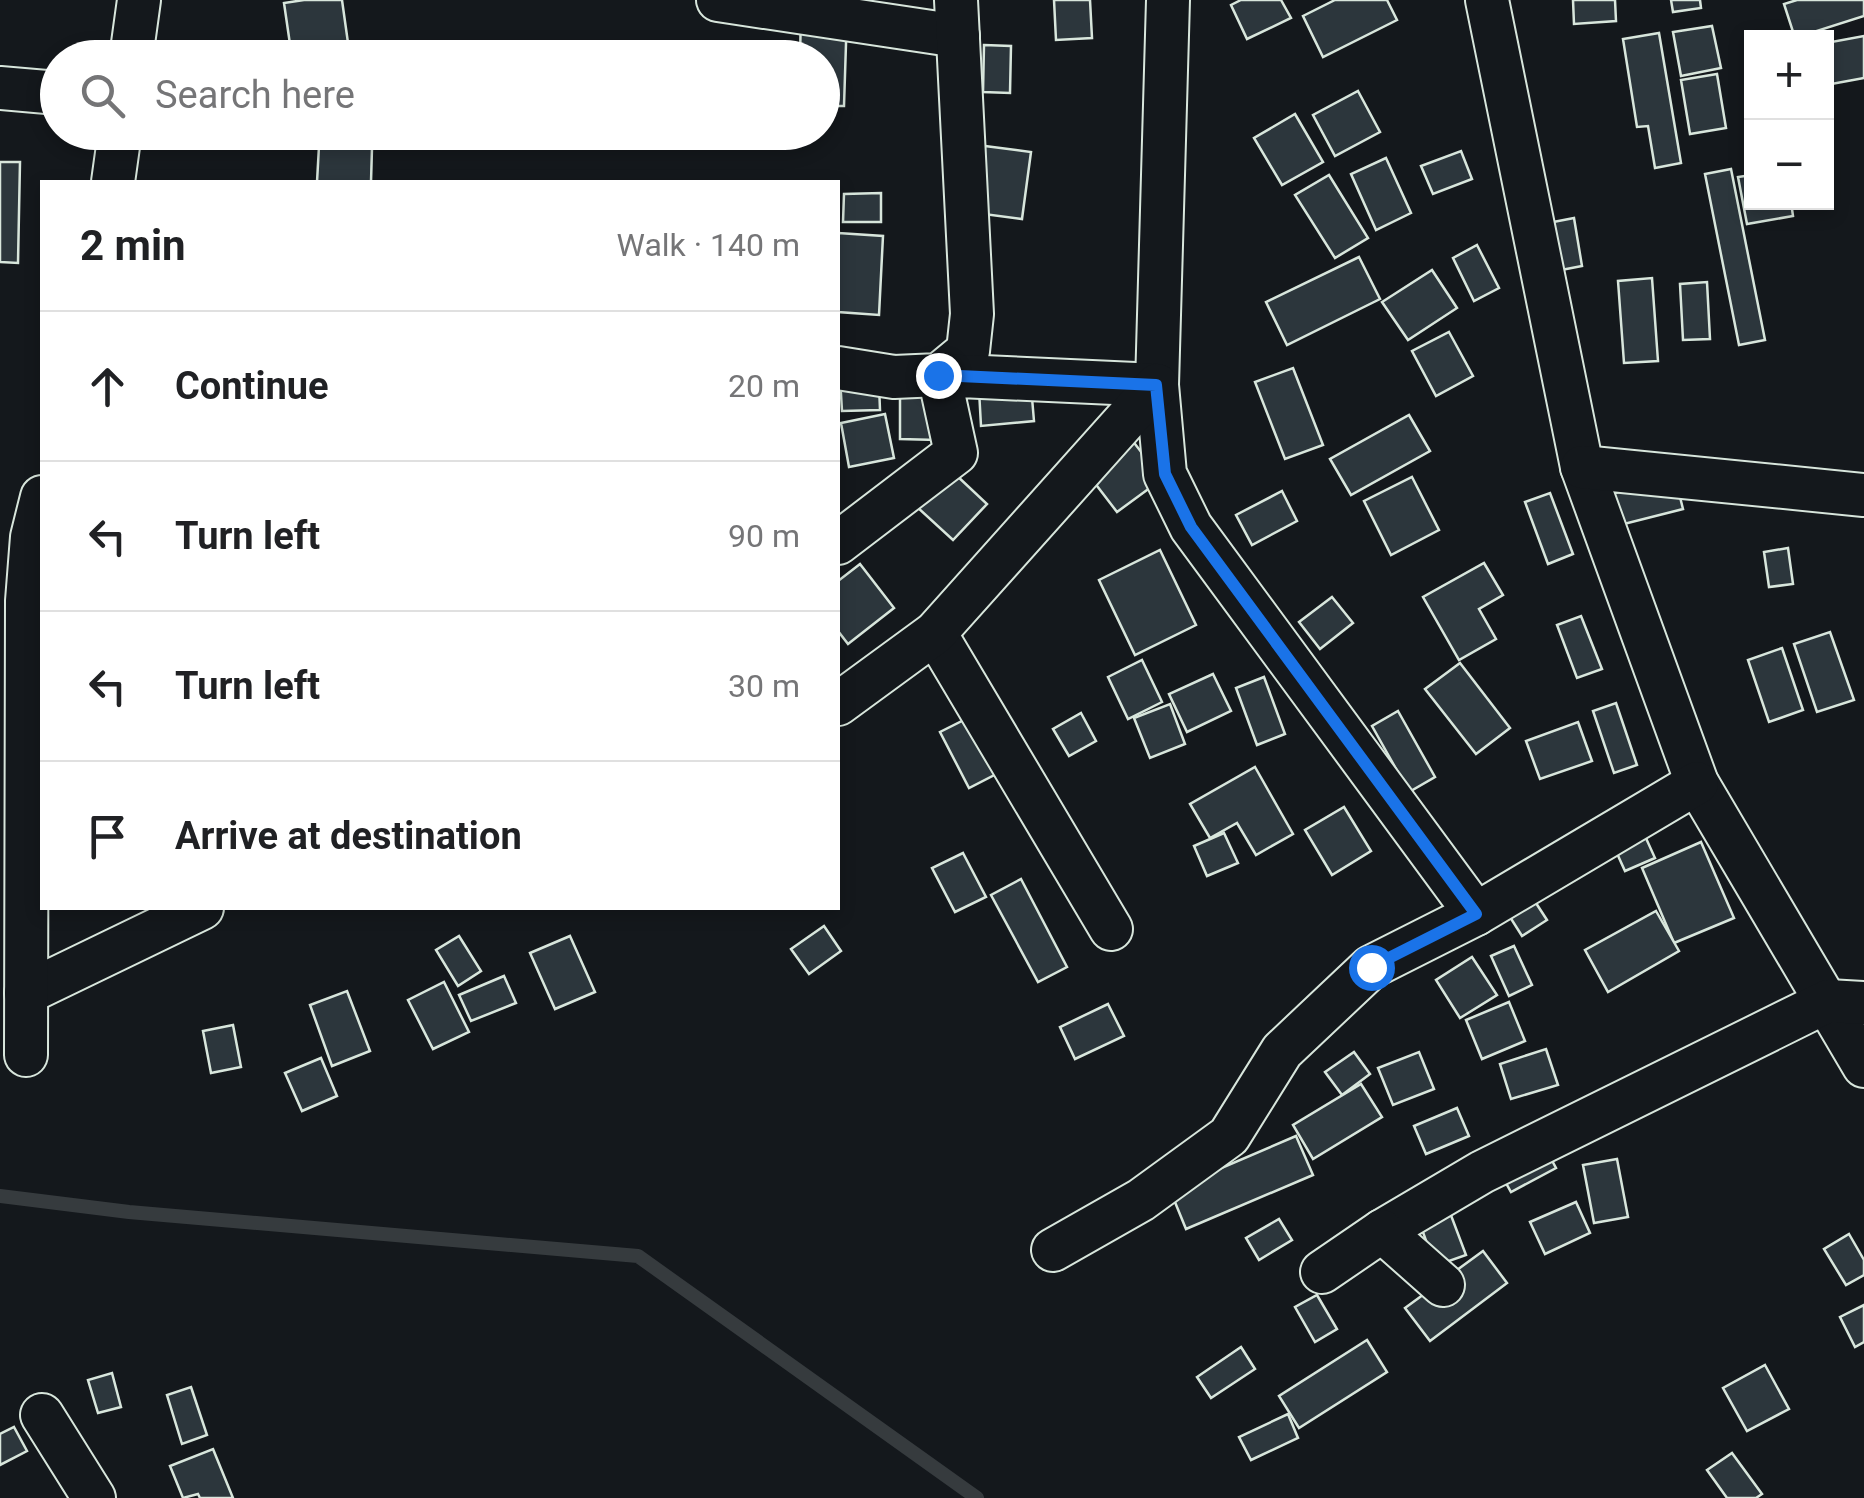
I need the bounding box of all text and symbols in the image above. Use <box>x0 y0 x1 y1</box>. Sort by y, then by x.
map controls <box>1744 30 1834 210</box>
button: + <box>1744 30 1834 120</box>
search box <box>40 40 840 150</box>
icon: search <box>75 68 130 123</box>
text: Search here <box>155 73 355 117</box>
button: − <box>1744 120 1834 210</box>
text: 2 min <box>80 221 186 270</box>
text: Walk · 140 m <box>617 226 800 264</box>
route end <box>916 353 962 399</box>
icon: ahead <box>80 359 135 414</box>
text: Continue <box>175 364 329 408</box>
text: 20 m <box>728 367 800 405</box>
icon: left <box>80 509 135 564</box>
text: Turn left <box>175 514 320 558</box>
text: 90 m <box>728 517 800 555</box>
icon: left <box>80 659 135 714</box>
text: Turn left <box>175 664 320 708</box>
text: 30 m <box>728 667 800 705</box>
icon: arrive <box>80 809 135 864</box>
text: Arrive at destination <box>175 814 522 858</box>
route start <box>1349 945 1395 991</box>

